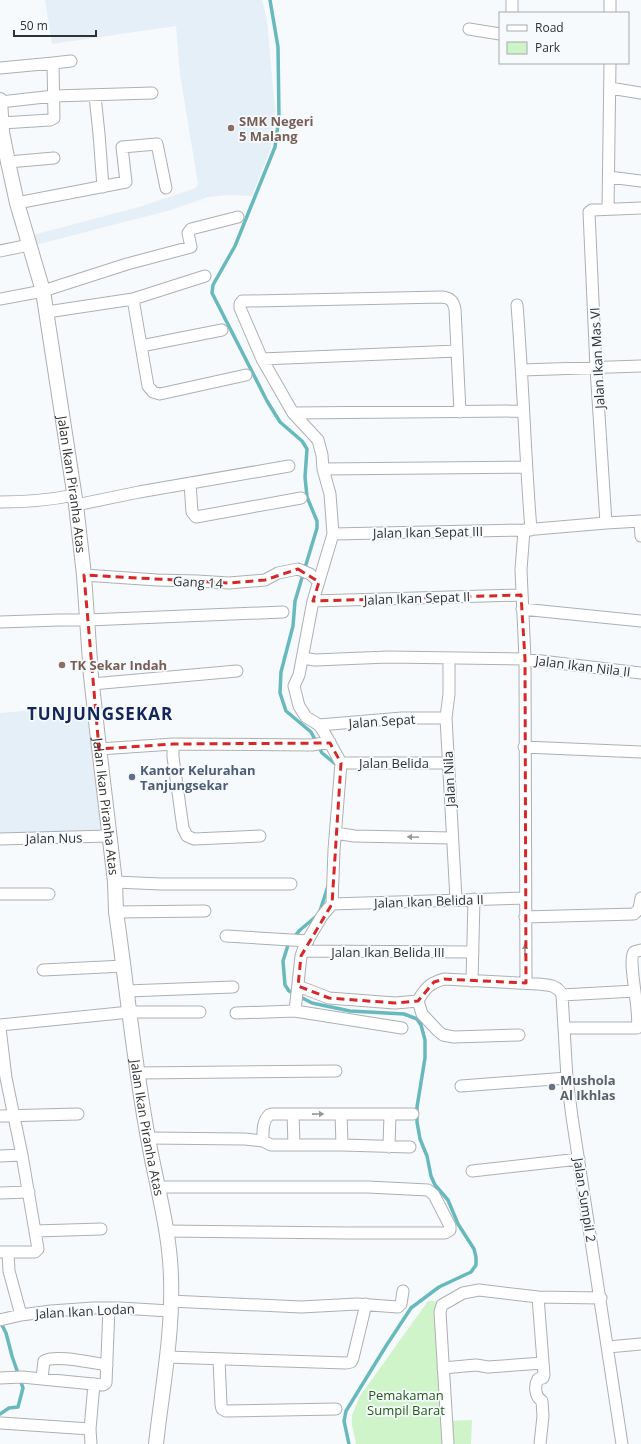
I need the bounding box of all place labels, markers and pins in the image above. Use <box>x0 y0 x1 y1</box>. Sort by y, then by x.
place label: SMK Negeri 5 Malang <box>239 112 314 145</box>
marker: SMK Negeri 5 Malang <box>226 123 236 133</box>
place label: TK Sekar Indah <box>70 656 167 674</box>
marker: TK Sekar Indah <box>57 660 67 670</box>
place label: Kantor Kelurahan Tanjungsekar <box>140 761 256 794</box>
marker: Kantor Kelurahan Tanjungsekar <box>127 772 137 782</box>
place label: Mushola Al Ikhlas <box>560 1071 616 1104</box>
marker: Mushola Al Ikhlas <box>547 1082 557 1092</box>

